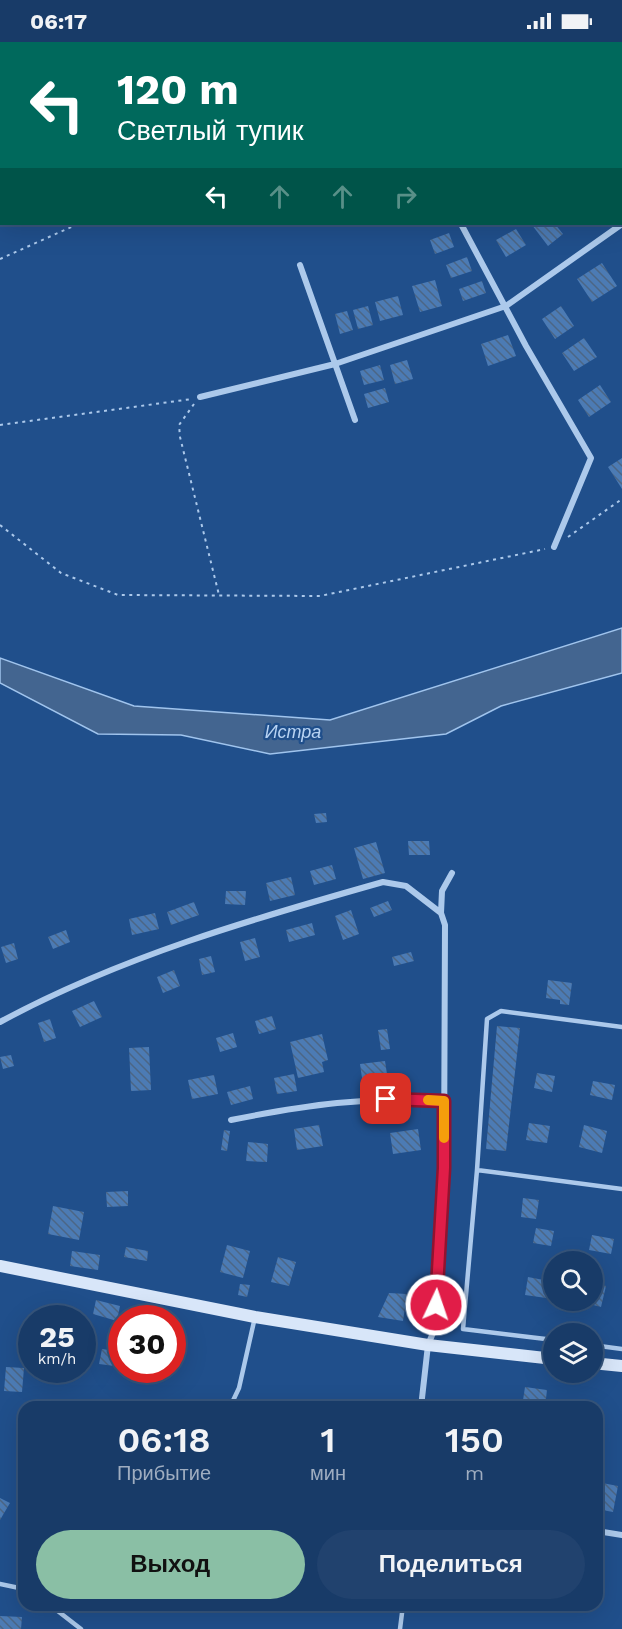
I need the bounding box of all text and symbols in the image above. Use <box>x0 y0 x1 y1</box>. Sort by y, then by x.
text: 06:17 <box>30 9 87 34</box>
text: 120 m <box>117 65 239 114</box>
icon: left <box>18 66 96 144</box>
text: Светлый тупик <box>117 115 304 147</box>
icon: left <box>200 180 233 213</box>
icon: ahead <box>263 180 296 213</box>
icon: ahead <box>326 180 359 213</box>
icon: right <box>389 180 422 213</box>
water label: Истра <box>265 721 321 742</box>
pin <box>360 1073 411 1124</box>
icon: arrive <box>369 1082 402 1115</box>
map controls <box>543 1251 603 1383</box>
button: search <box>543 1251 603 1311</box>
position arrow <box>404 1273 468 1337</box>
speed limit sign: 30 <box>108 1305 186 1383</box>
text: 25 <box>39 1319 75 1354</box>
button: layers <box>543 1323 603 1383</box>
text: km/h <box>38 1350 76 1368</box>
text: 06:18 <box>117 1419 211 1461</box>
text: 1 <box>321 1419 336 1461</box>
text: 150 <box>445 1419 504 1461</box>
text: Прибытие <box>117 1461 211 1485</box>
text: мин <box>310 1461 346 1485</box>
text: m <box>465 1461 484 1485</box>
button: Выход <box>36 1530 305 1599</box>
button: Поделиться <box>317 1530 585 1599</box>

